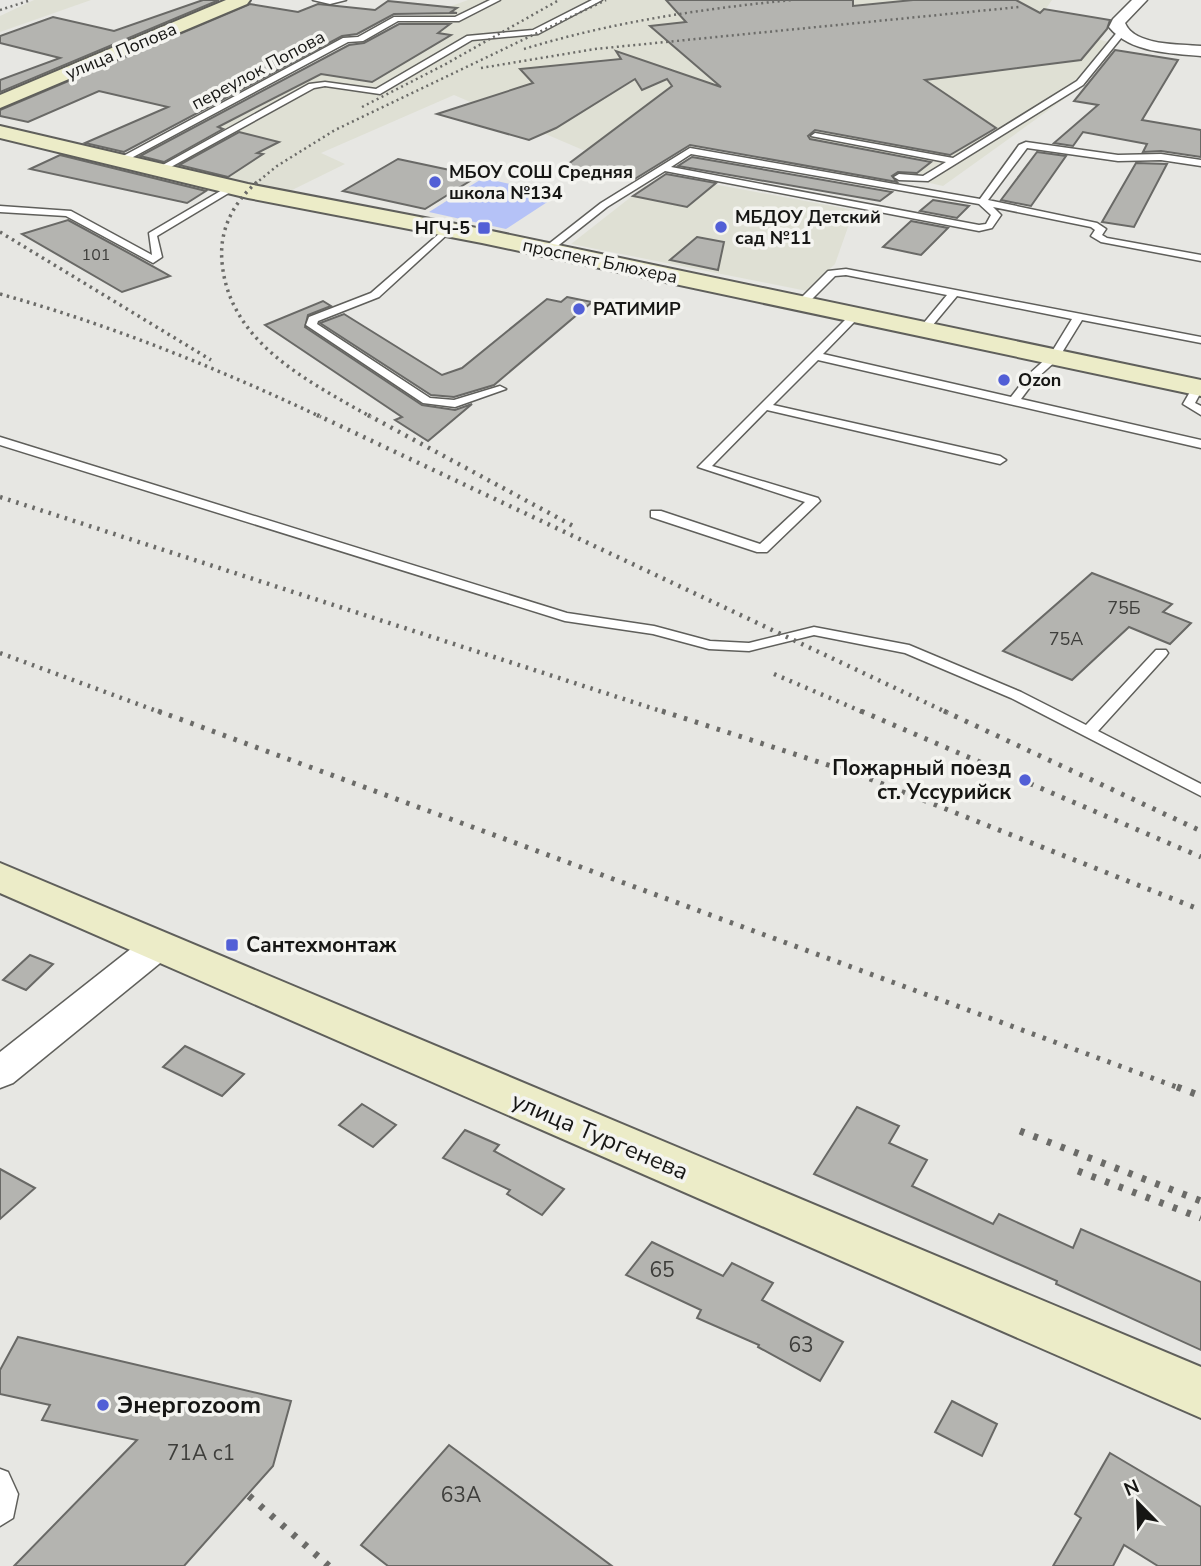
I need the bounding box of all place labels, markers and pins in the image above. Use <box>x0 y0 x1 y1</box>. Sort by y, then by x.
place label: МБОУ СОШ Средняя школа №134 <box>449 160 633 205</box>
marker: МБОУ СОШ Средняя школа №134 <box>427 174 443 190</box>
place label: МБДОУ Детский сад №11 <box>735 205 881 250</box>
place label: НГЧ-5 <box>415 216 470 240</box>
marker: МБДОУ Детский сад №11 <box>713 219 729 235</box>
marker: НГЧ-5 <box>476 220 492 236</box>
place label: РАТИМИР <box>593 297 681 321</box>
marker: РАТИМИР <box>571 301 587 317</box>
place label: Ozon <box>1018 368 1061 392</box>
marker: Ozon <box>996 372 1012 388</box>
place label: Пожарный поезд ст. Уссурийск <box>832 754 1011 806</box>
marker: Пожарный поезд ст. Уссурийск <box>1017 772 1033 788</box>
place label: Сантехмонтаж <box>246 931 397 959</box>
marker: Сантехмонтаж <box>224 937 240 953</box>
place label: Энергоzoom <box>117 1389 261 1421</box>
marker: Энергоzoom <box>95 1397 111 1413</box>

